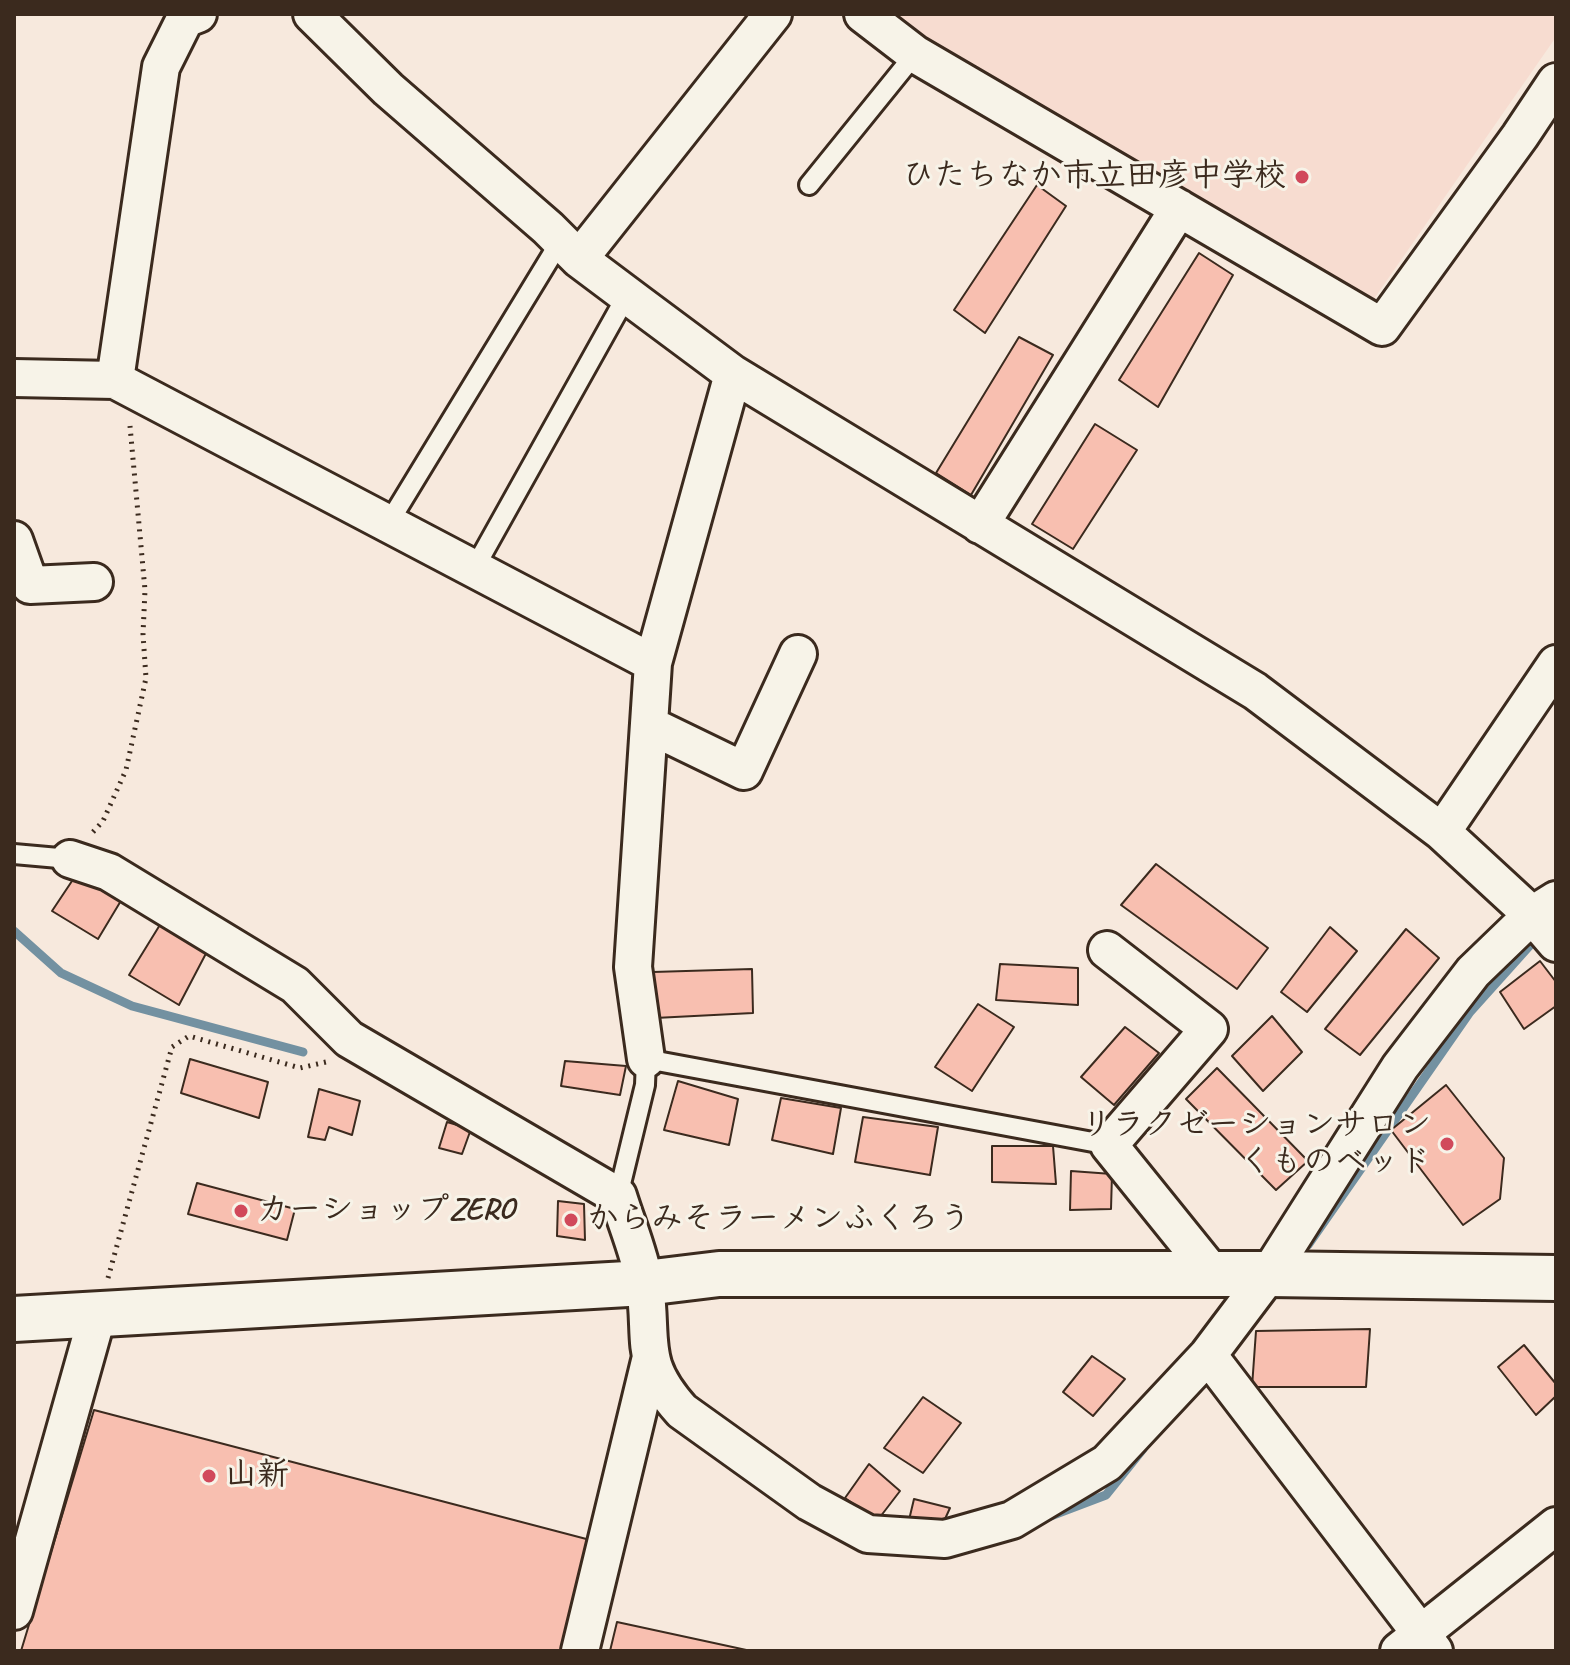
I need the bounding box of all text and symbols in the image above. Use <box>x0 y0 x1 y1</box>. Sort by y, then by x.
place label: ひたちなか市立田彦中学校 <box>902 158 1286 196</box>
marker: ひたちなか市立田彦中学校 <box>1293 168 1311 186</box>
place label: リラクゼーションサロン くものベッド <box>1080 1107 1431 1182</box>
marker: リラクゼーションサロン くものベッド <box>1438 1135 1456 1153</box>
place label: カーショップZERO <box>257 1192 514 1230</box>
place label: からみそラーメンふくろう <box>587 1201 971 1239</box>
marker: カーショップZERO <box>232 1202 250 1220</box>
marker: からみそラーメンふくろう <box>562 1211 580 1229</box>
place label: 山新 <box>225 1457 289 1495</box>
marker: 山新 <box>200 1467 218 1485</box>

